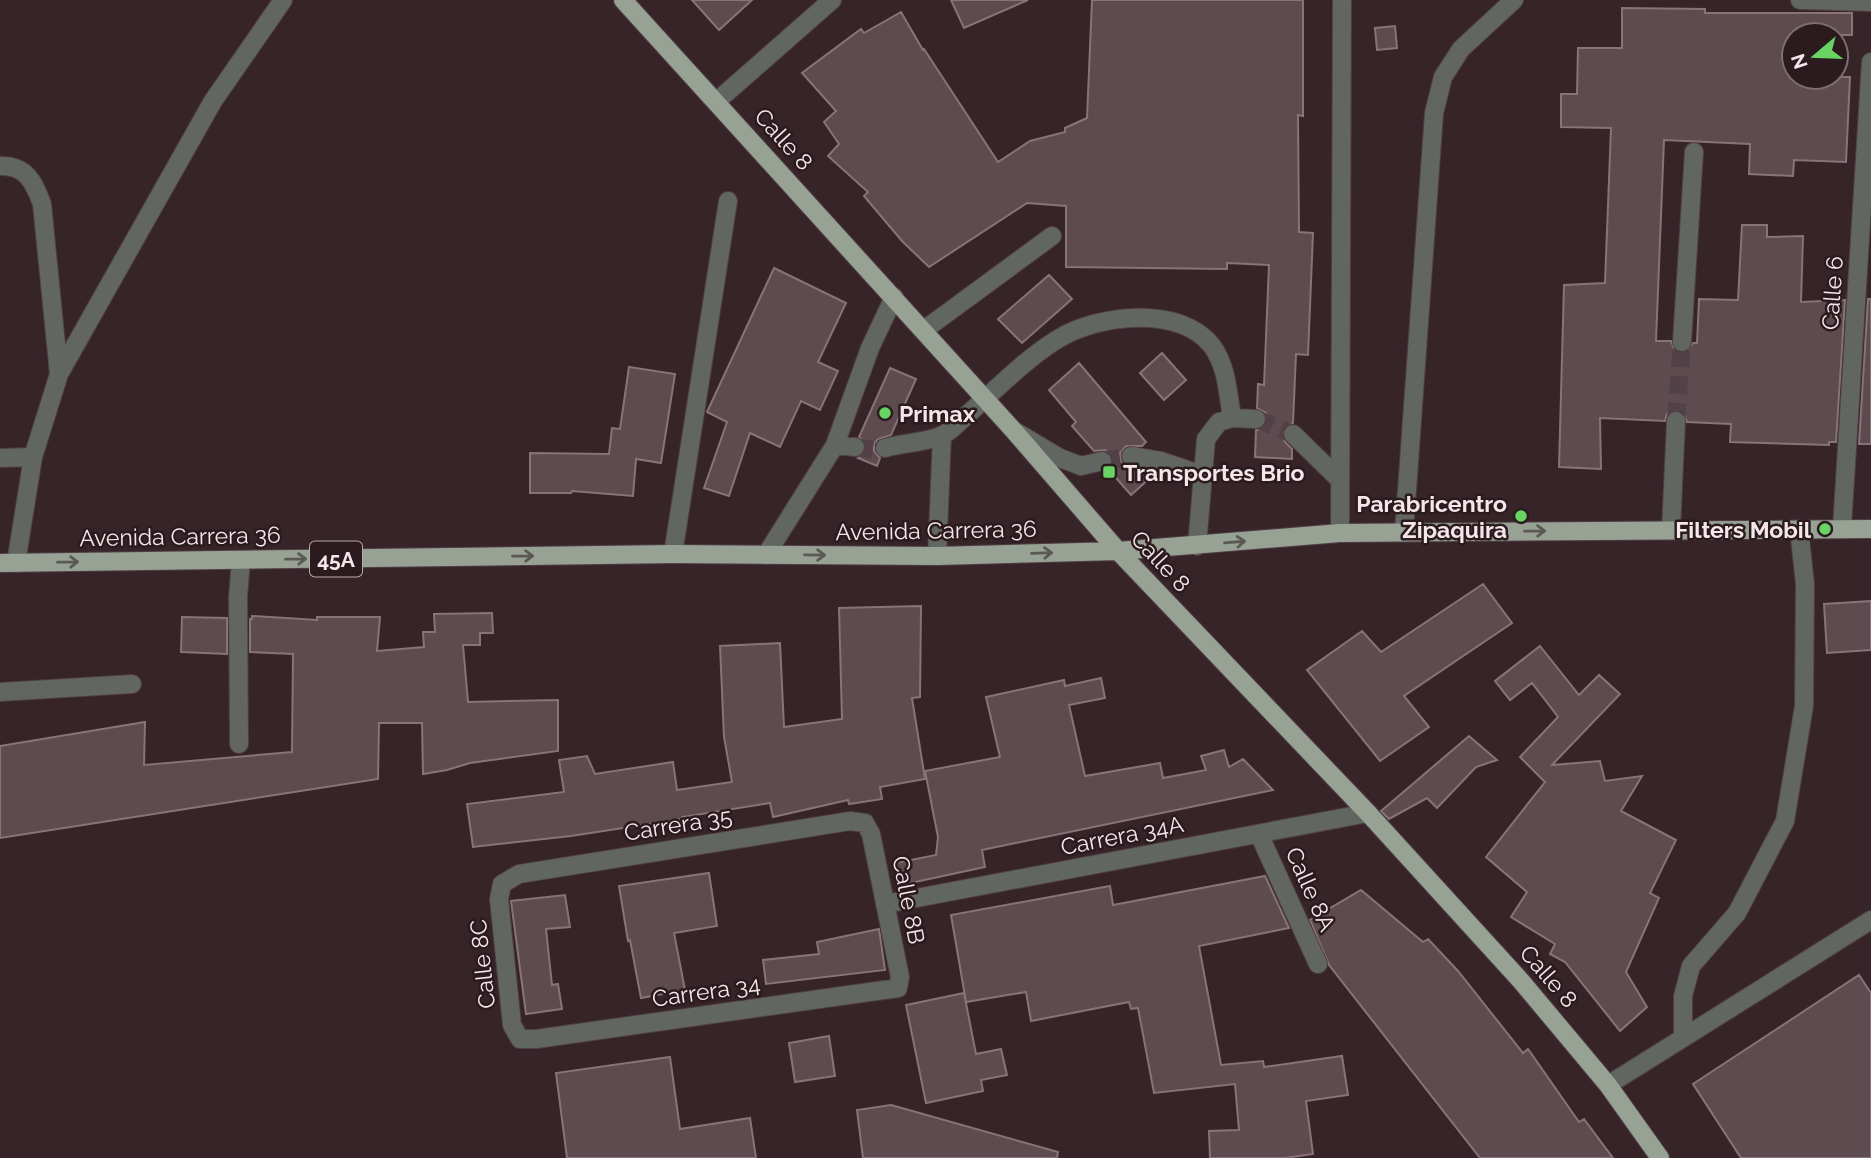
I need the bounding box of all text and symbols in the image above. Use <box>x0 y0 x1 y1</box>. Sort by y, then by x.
north arrow <box>1780 21 1850 91</box>
text: N <box>1786 51 1812 72</box>
street label: Calle 8 <box>749 103 819 175</box>
street label: Calle 6 <box>1816 255 1848 331</box>
place label: Primax <box>899 400 976 427</box>
marker: Primax <box>877 405 893 421</box>
place label: Transportes Brio <box>1123 459 1305 486</box>
marker: Transportes Brio <box>1101 464 1117 480</box>
place label: Parabricentro Zipaquira <box>1356 490 1507 543</box>
marker: Parabricentro Zipaquira <box>1513 508 1529 524</box>
street label: Avenida Carrera 36 <box>835 515 1037 545</box>
place label: Filters Mobil <box>1675 516 1812 543</box>
street label: Avenida Carrera 36 <box>79 521 281 551</box>
marker: Filters Mobil <box>1817 521 1833 537</box>
one-way arrow <box>1523 524 1546 538</box>
street label: Calle 8 <box>1126 525 1196 597</box>
one-way arrow <box>1223 535 1245 548</box>
road number: 45A <box>310 542 362 576</box>
one-way arrow <box>1030 547 1053 560</box>
one-way arrow <box>803 548 826 562</box>
one-way arrow <box>511 549 534 563</box>
one-way arrow <box>284 553 307 566</box>
one-way arrow <box>56 555 79 569</box>
street label: Carrera 35 <box>622 802 734 846</box>
street label: Carrera 34A <box>1058 810 1186 860</box>
street label: Calle 8A <box>1281 843 1342 936</box>
street label: Calle 8B <box>887 854 931 946</box>
street label: Calle 8C <box>464 918 500 1010</box>
street label: Calle 8 <box>1515 939 1583 1013</box>
street label: Carrera 34 <box>650 970 762 1012</box>

